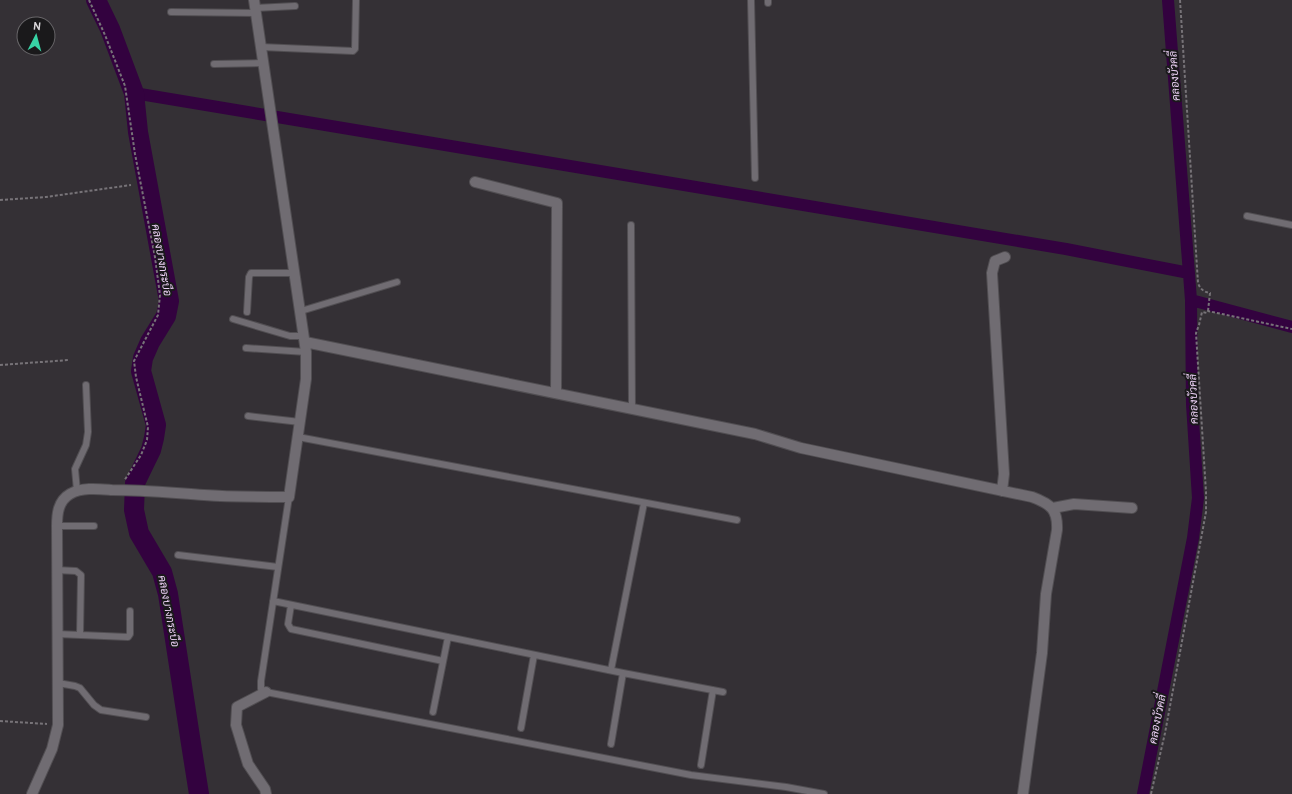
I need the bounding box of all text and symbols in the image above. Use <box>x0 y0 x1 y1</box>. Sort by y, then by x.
north arrow <box>16 16 56 56</box>
text: N <box>32 20 42 34</box>
water label: คลองบัวคลี่ <box>1161 49 1184 102</box>
water label: คลองบางกระบือ <box>148 223 176 297</box>
water label: คลองบัวคลี่ <box>1181 372 1202 424</box>
water label: คลองบางกระบือ <box>154 574 184 648</box>
water label: คลองบัวคลี่ <box>1141 690 1170 745</box>

